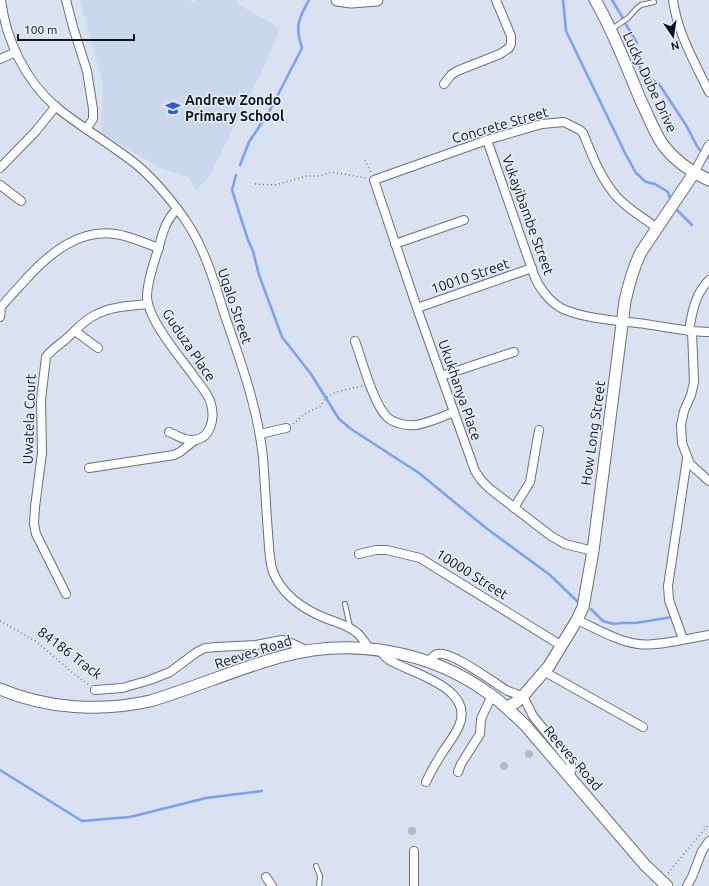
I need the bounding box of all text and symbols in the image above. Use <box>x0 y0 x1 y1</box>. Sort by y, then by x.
scale bar <box>18 16 134 42</box>
north arrow <box>653 16 693 56</box>
text: 100 m <box>24 23 57 36</box>
street label: Lucky Dube Drive <box>620 29 680 135</box>
text: N <box>670 39 681 53</box>
place label: Andrew Zondo Primary School <box>185 92 284 124</box>
school or university icon: Andrew Zondo Primary School <box>164 99 182 117</box>
street label: Concrete Street <box>450 103 551 146</box>
street label: Vukayibambe Street <box>499 153 557 278</box>
street label: 10010 Street <box>429 255 512 297</box>
street label: Uqalo Street <box>215 266 256 346</box>
street label: Guduza Place <box>159 306 219 384</box>
street label: Ukukhanya Place <box>435 338 485 442</box>
street label: Uwatela Court <box>19 373 39 464</box>
street label: How Long Street <box>578 379 608 486</box>
street label: 10000 Street <box>433 546 511 603</box>
street label: 84186 Track <box>35 624 105 682</box>
street label: Reeves Road <box>212 632 294 672</box>
street label: Reeves Road <box>541 722 605 794</box>

